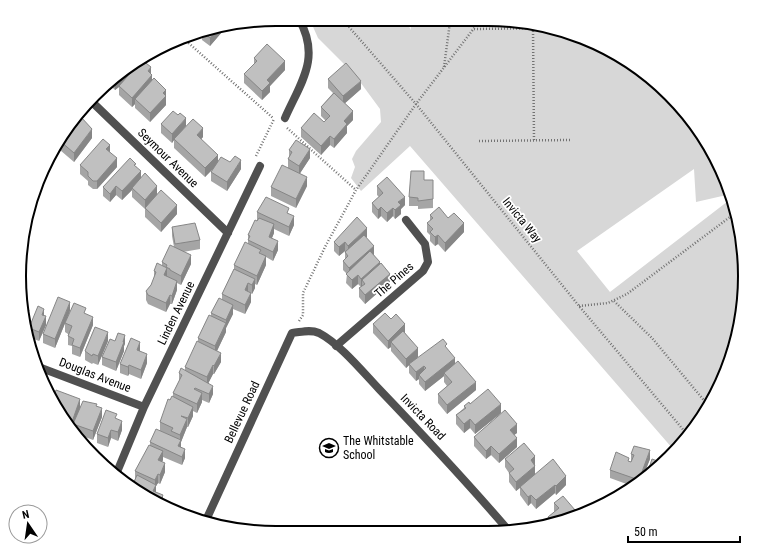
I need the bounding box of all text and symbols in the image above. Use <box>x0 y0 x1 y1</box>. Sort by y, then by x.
street label: Seymour Avenue <box>135 126 201 191</box>
street label: Invicta Way <box>500 195 544 245</box>
street label: The Pines <box>372 259 416 301</box>
street label: Linden Avenue <box>155 279 198 347</box>
street label: Douglas Avenue <box>57 355 133 395</box>
street label: Bellevue Road <box>222 379 262 445</box>
street label: Invicta Road <box>398 391 448 443</box>
place label: The Whitstable School <box>343 434 414 462</box>
school or university icon: The Whitstable School <box>318 437 340 459</box>
north arrow <box>8 504 48 544</box>
text: N <box>21 508 31 522</box>
scale bar <box>628 518 740 544</box>
text: 50 m <box>634 525 658 539</box>

